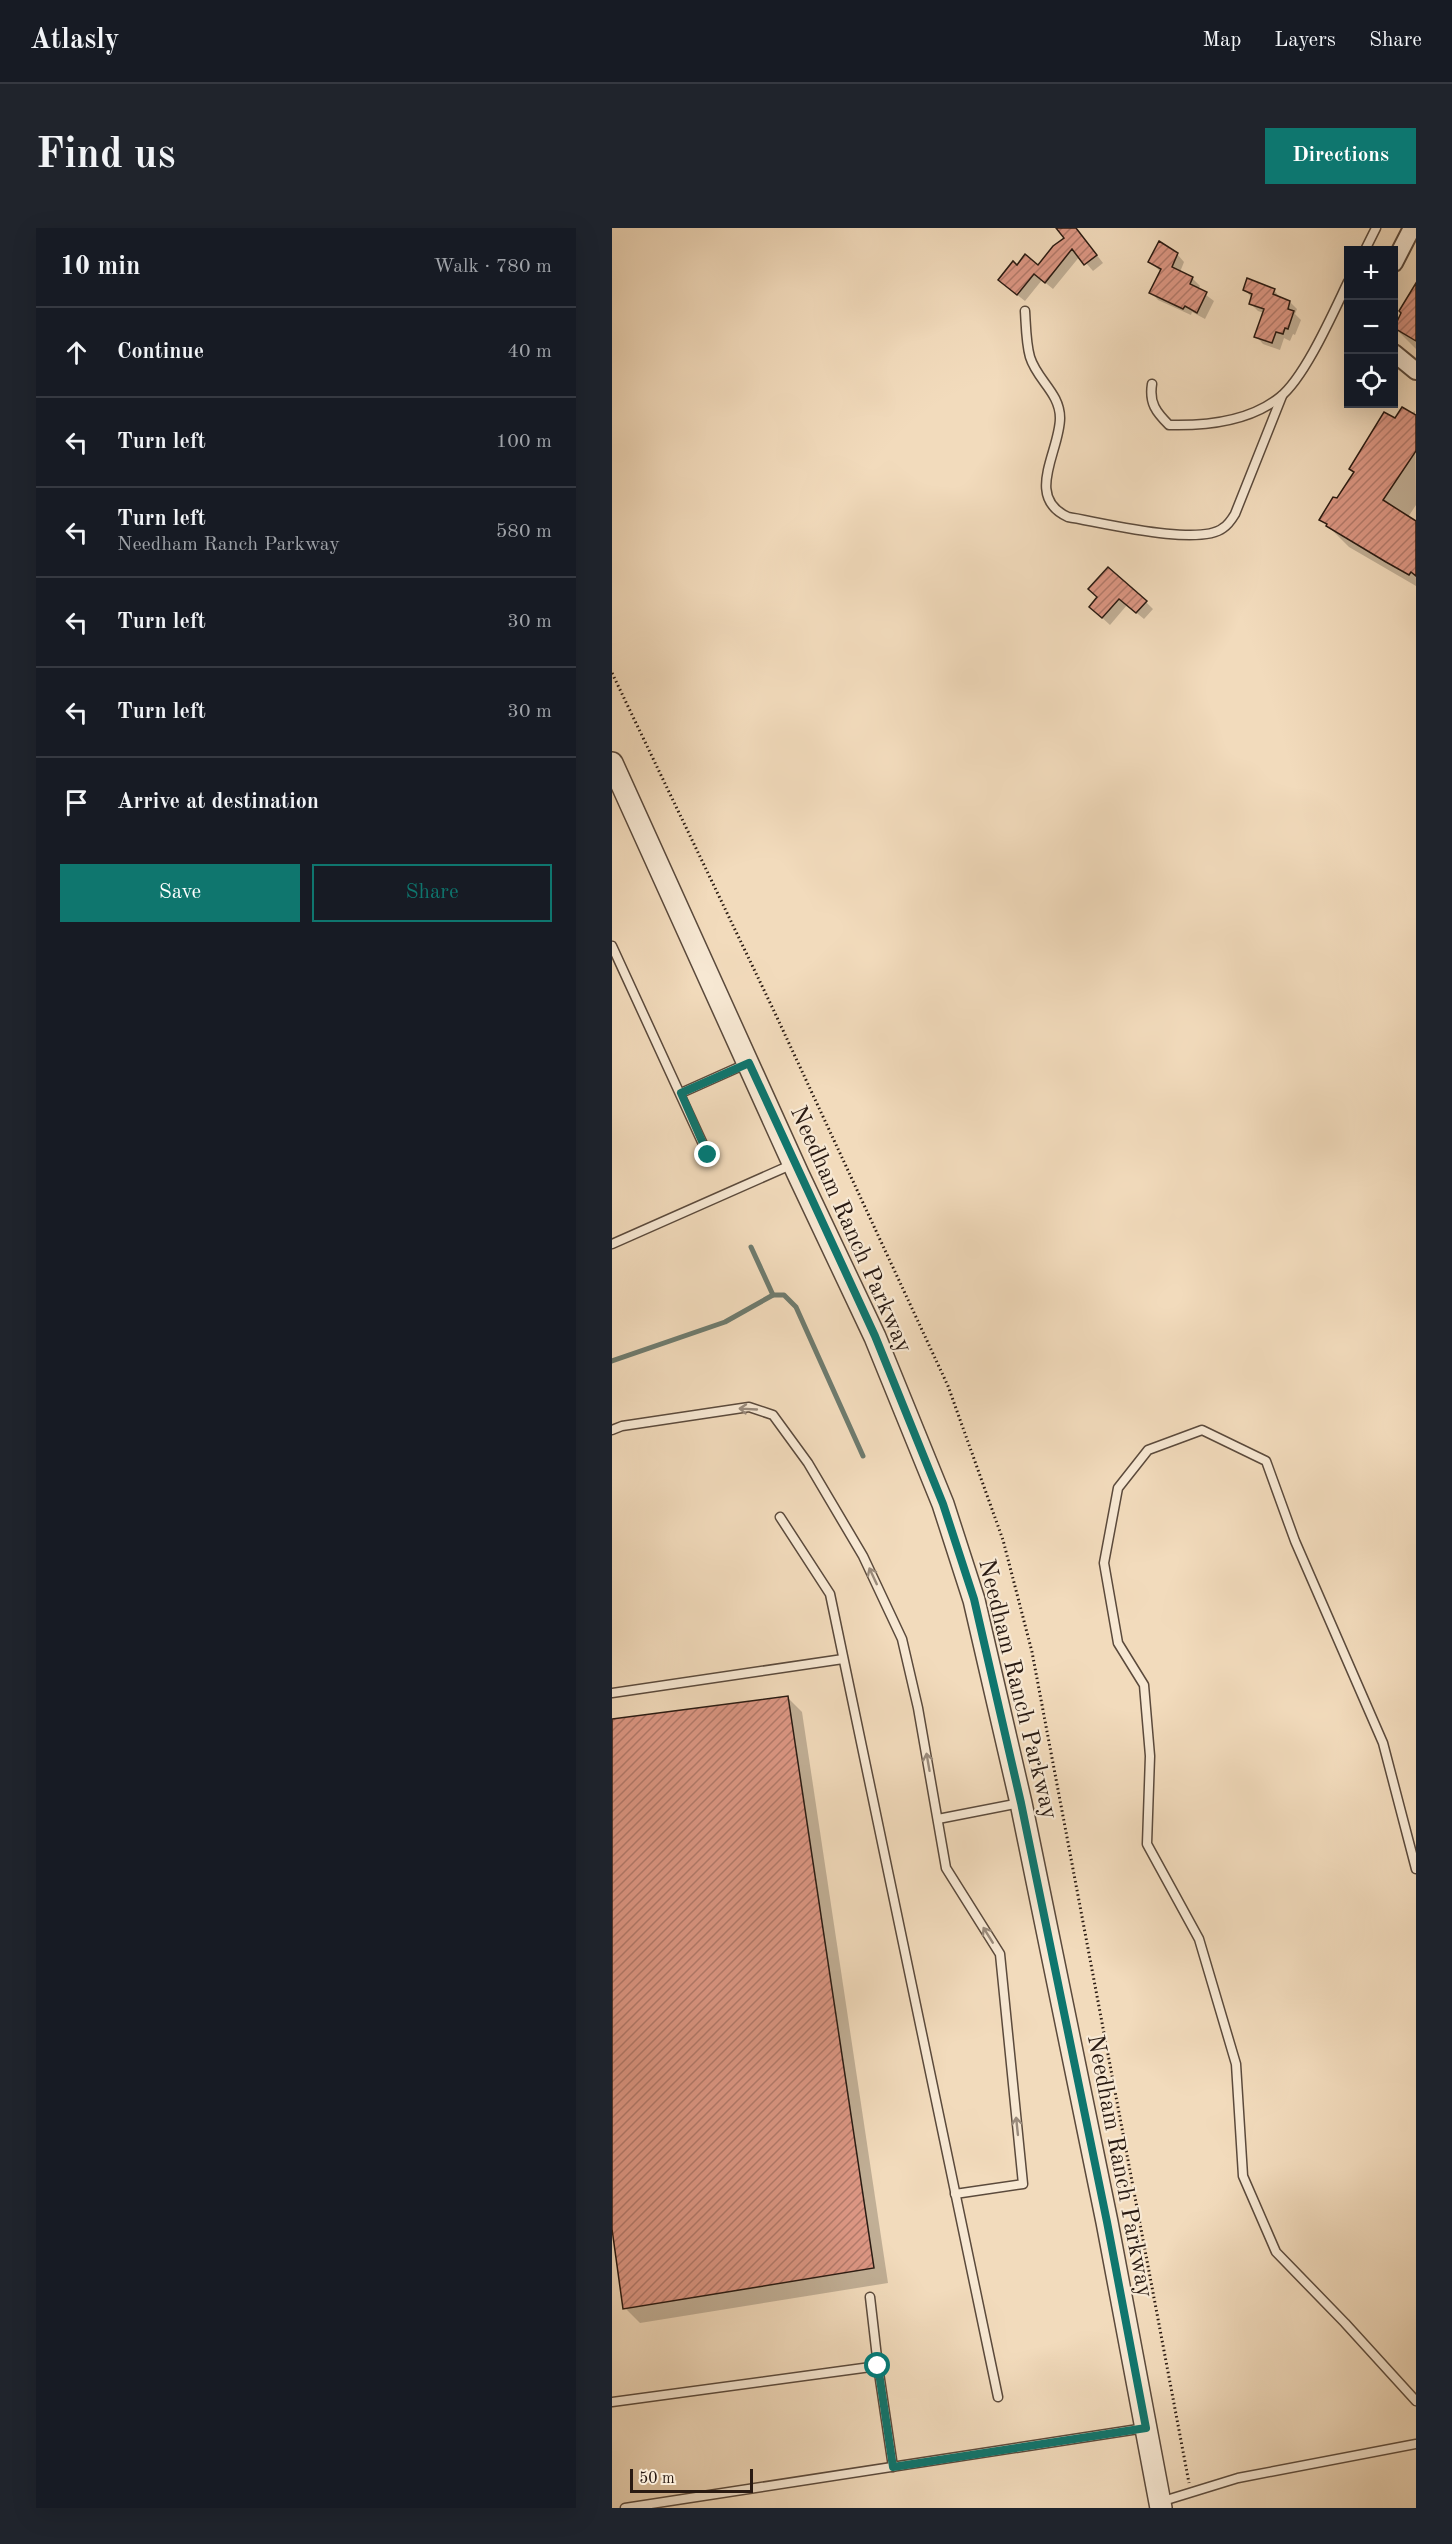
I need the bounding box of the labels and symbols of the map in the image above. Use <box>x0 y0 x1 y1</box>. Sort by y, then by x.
street label: Needham Ranch Parkway <box>785 1103 916 1357</box>
route end <box>694 1141 720 1167</box>
one-way arrow <box>739 1404 758 1415</box>
street label: Needham Ranch Parkway <box>973 1557 1061 1822</box>
one-way arrow <box>866 1567 878 1585</box>
one-way arrow <box>922 1752 933 1772</box>
one-way arrow <box>982 1927 994 1944</box>
street label: Needham Ranch Parkway <box>1082 2033 1156 2300</box>
one-way arrow <box>1011 2116 1022 2136</box>
route start <box>864 2352 890 2378</box>
scale bar <box>630 2466 753 2494</box>

